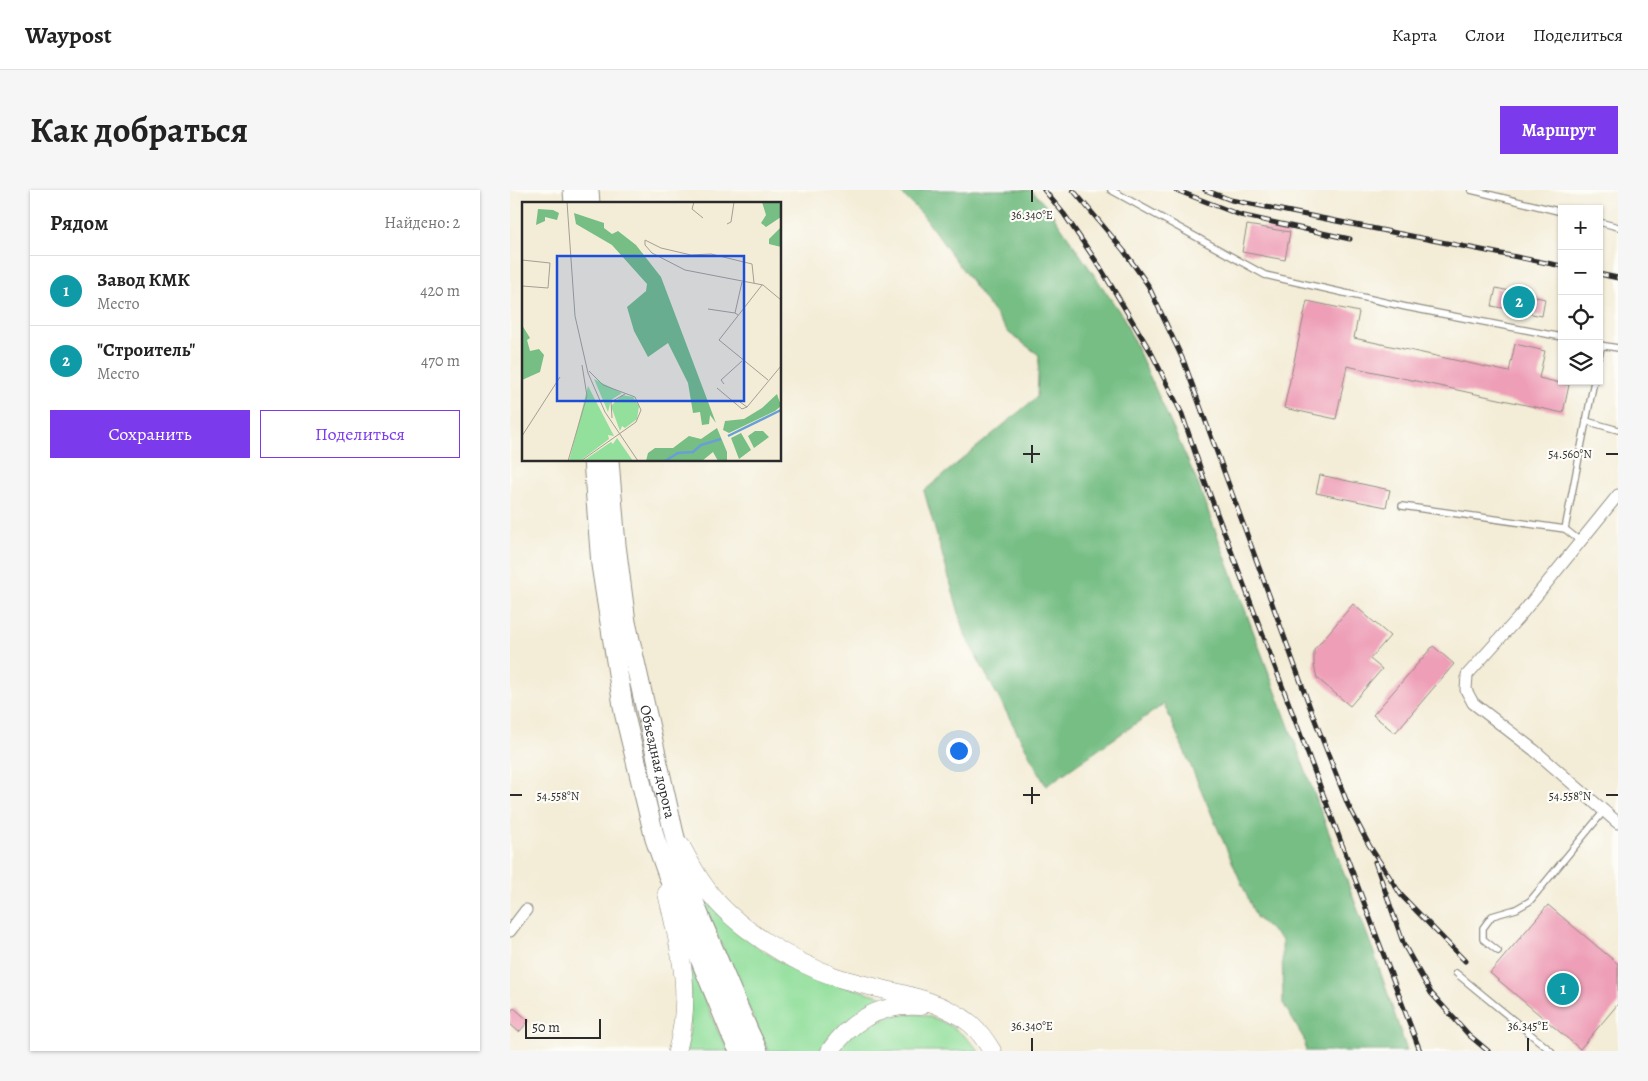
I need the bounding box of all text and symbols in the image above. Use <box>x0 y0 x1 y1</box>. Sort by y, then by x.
text: Waypost <box>25 19 112 51</box>
text: Карта <box>1392 23 1437 47</box>
text: Слои <box>1465 23 1505 47</box>
text: Поделиться <box>1533 23 1623 47</box>
text: Как добраться <box>30 106 248 154</box>
button: Маршрут <box>1500 106 1618 154</box>
inset map <box>522 202 781 461</box>
map controls <box>1558 205 1603 385</box>
button: + <box>1558 205 1603 250</box>
text: 36.340°E <box>1011 207 1053 223</box>
text: Рядом <box>50 209 108 237</box>
text: Найдено: 2 <box>384 212 460 234</box>
button: − <box>1558 250 1603 295</box>
text: Завод КМК <box>97 267 190 293</box>
text: 1 <box>63 280 69 302</box>
text: 420 m <box>420 280 460 302</box>
pin: 2 <box>1503 283 1535 321</box>
text: Место <box>97 293 140 315</box>
button: locate <box>1558 295 1603 340</box>
text: "Строитель" <box>97 337 195 363</box>
button: layers <box>1558 340 1603 385</box>
text: 2 <box>62 350 70 372</box>
text: 470 m <box>421 350 460 372</box>
text: Место <box>97 363 140 385</box>
button: Сохранить <box>50 410 250 458</box>
button: Поделиться <box>260 410 460 458</box>
text: 54.560°N <box>1548 446 1592 462</box>
street label: Объездная дорога <box>635 703 680 820</box>
your location <box>946 738 972 764</box>
text: 54.558°N <box>537 788 580 804</box>
text: 54.558°N <box>1549 788 1592 804</box>
pin: 1 <box>1547 970 1579 1008</box>
scale bar <box>525 1016 601 1039</box>
text: 50 m <box>532 1018 560 1037</box>
text: 36.340°E <box>1011 1018 1053 1034</box>
text: 36.345°E <box>1508 1018 1548 1034</box>

